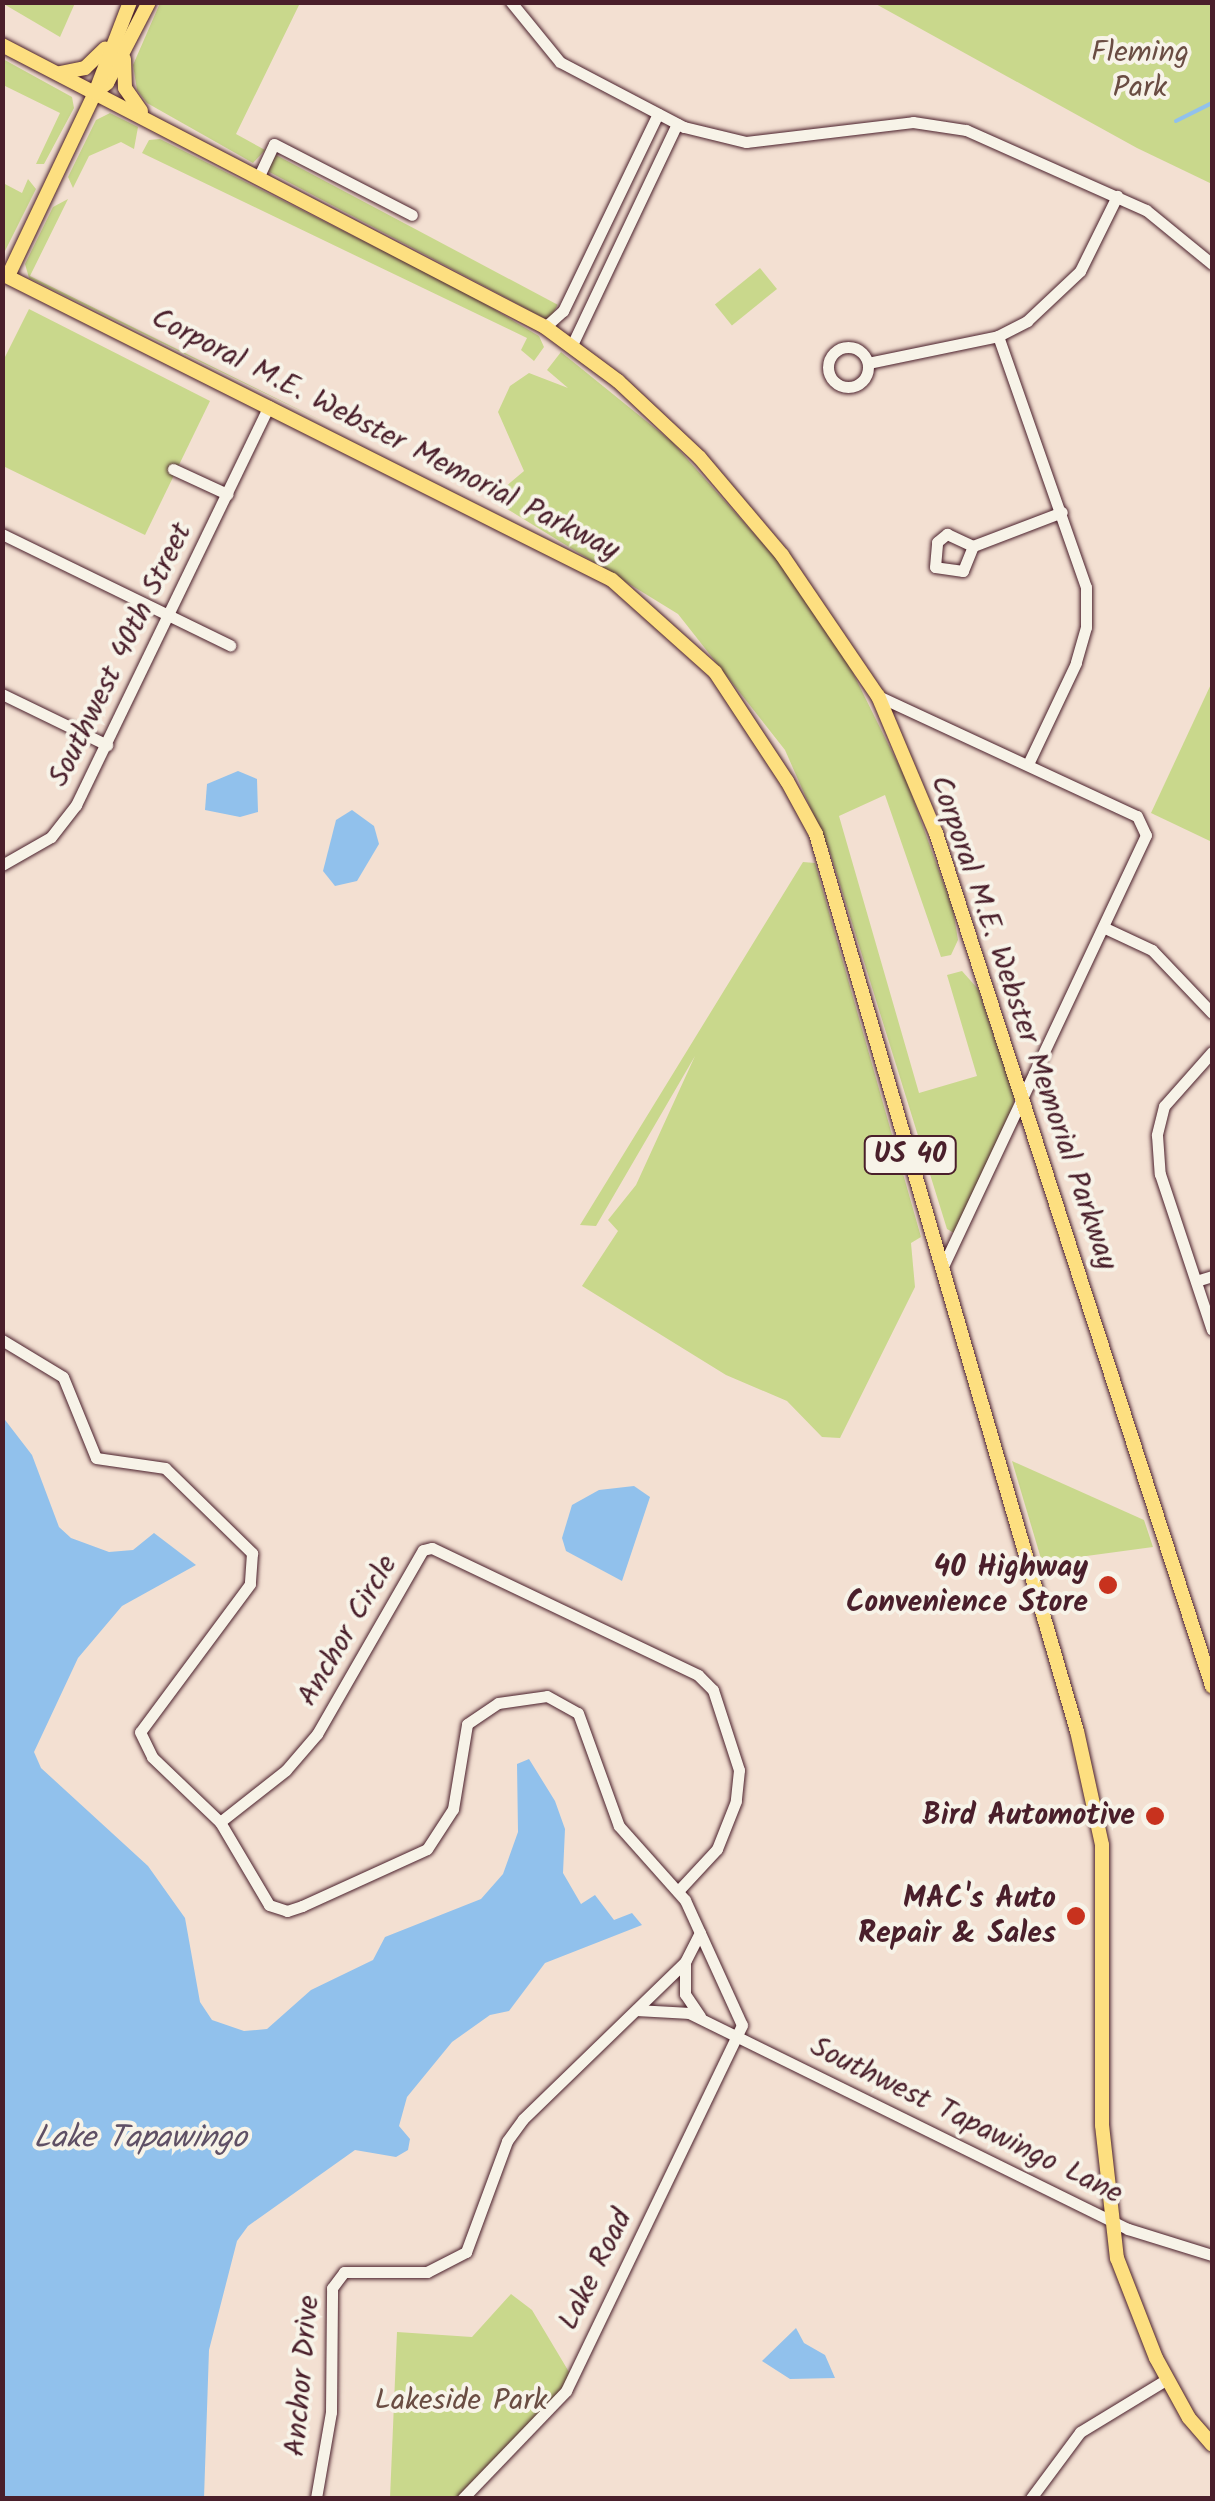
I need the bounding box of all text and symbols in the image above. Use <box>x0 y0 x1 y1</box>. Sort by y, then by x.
park label: Fleming Park <box>1091 35 1189 106</box>
street label: Corporal M.E. Webster Memorial Parkway <box>145 301 625 569</box>
street label: Southwest 40th Street <box>41 517 201 793</box>
street label: Corporal M.E. Webster Memorial Parkway <box>921 771 1125 1275</box>
road number: US 40 <box>862 1132 958 1178</box>
street label: Anchor Circle <box>290 1549 406 1713</box>
place label: 40 Highway Convenience Store <box>846 1550 1088 1620</box>
marker: 40 Highway Convenience Store <box>1097 1574 1119 1596</box>
place label: Bird Automotive <box>922 1798 1135 1834</box>
marker: Bird Automotive <box>1144 1805 1166 1827</box>
place label: MAC's Auto Repair & Sales <box>858 1881 1056 1952</box>
marker: MAC's Auto Repair & Sales <box>1065 1905 1087 1927</box>
street label: Southwest Tapawingo Lane <box>804 2030 1128 2212</box>
water label: Lake Tapawingo <box>33 2120 247 2158</box>
street label: Lake Road <box>551 2204 641 2336</box>
street label: Anchor Drive <box>278 2294 328 2458</box>
park label: Lakeside Park <box>375 2383 547 2419</box>

